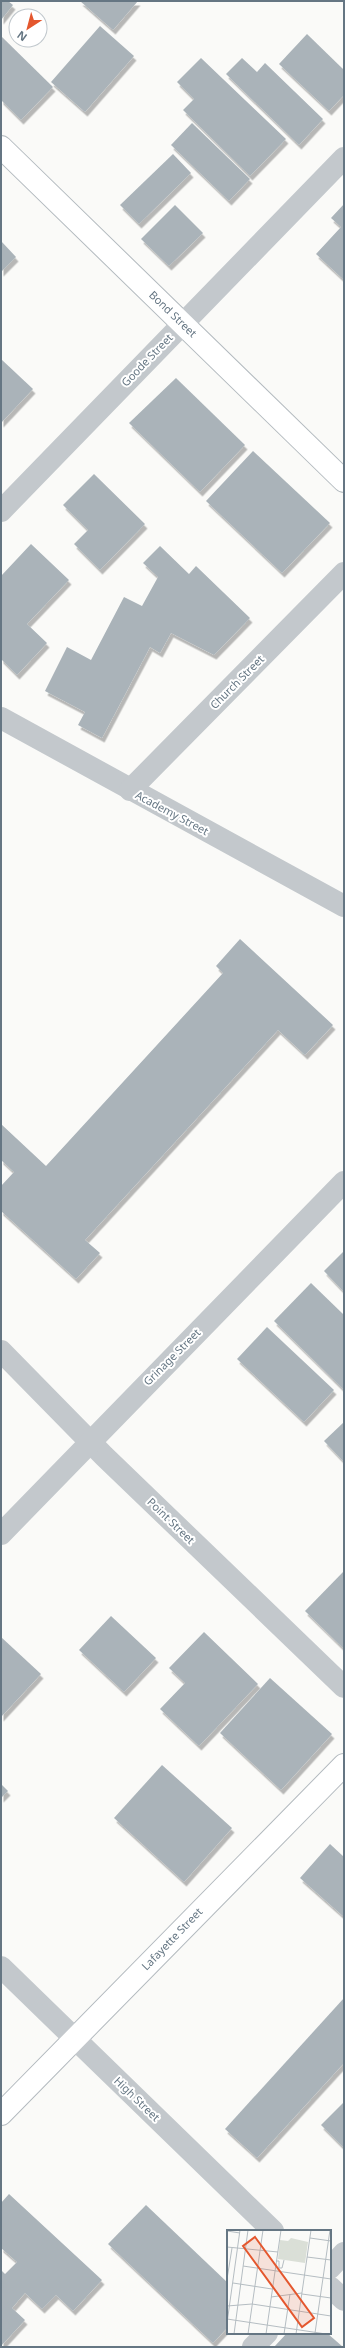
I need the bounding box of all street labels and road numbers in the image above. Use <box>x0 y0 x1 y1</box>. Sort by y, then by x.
street label: Bond Street <box>146 287 200 340</box>
street label: Goode Street <box>118 330 176 389</box>
street label: Church Street <box>206 651 267 712</box>
street label: Academy Street <box>133 787 212 838</box>
street label: Grinage Street <box>140 1325 203 1388</box>
street label: Point Street <box>144 1494 198 1547</box>
street label: Lafayette Street <box>138 1904 205 1973</box>
street label: High Street <box>111 2073 163 2124</box>

